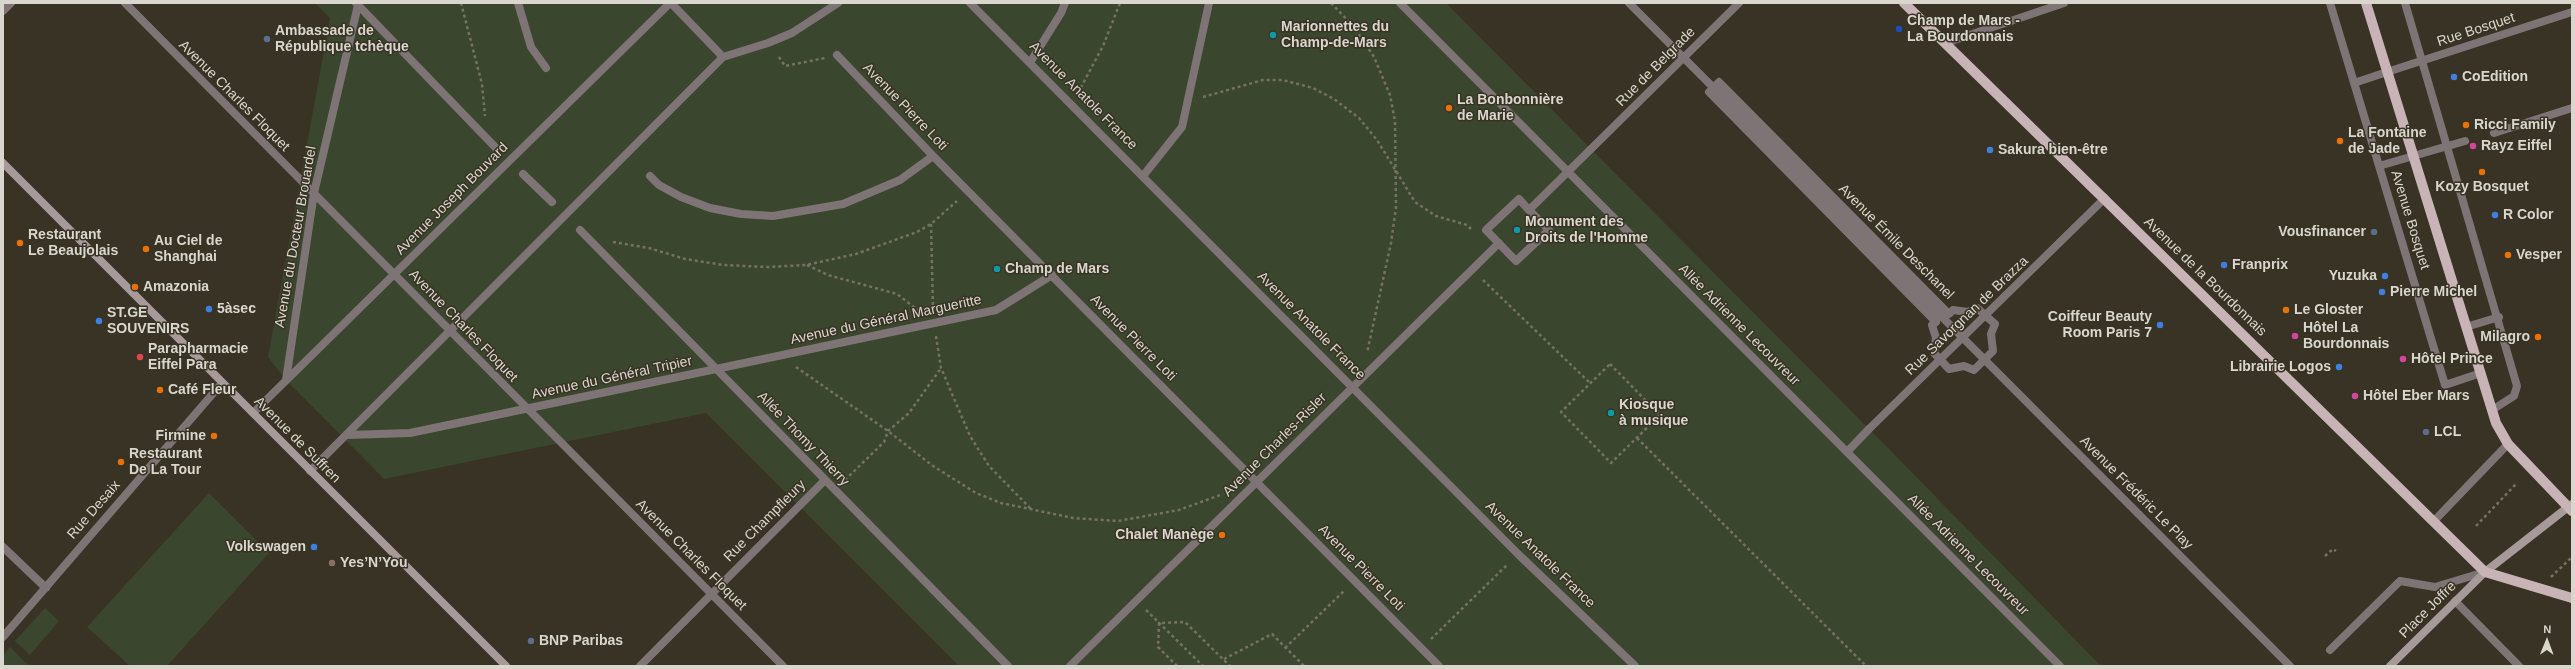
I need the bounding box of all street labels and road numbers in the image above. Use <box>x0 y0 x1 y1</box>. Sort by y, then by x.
street label: Rue Bosquet <box>2435 10 2517 50</box>
street label: Rue de Belgrade <box>1613 24 1699 110</box>
street label: Avenue Charles Floquet <box>175 37 293 155</box>
street label: Avenue Anatole France <box>1025 38 1141 154</box>
street label: Avenue Pierre Loti <box>859 60 951 154</box>
street label: Avenue Joseph Bouvard <box>392 139 512 259</box>
street label: Avenue du Docteur Brouardel <box>272 145 320 329</box>
street label: Avenue Bosquet <box>2387 169 2433 271</box>
street label: Avenue Émile Deschanel <box>1835 181 1957 303</box>
street label: Avenue de la Bourdonnais <box>2140 214 2270 340</box>
street label: Rue Savorgnan de Brazza <box>1902 253 2032 379</box>
street label: Allée Adrienne Lecouvreur <box>1675 261 1803 389</box>
street label: Avenue Charles Floquet <box>405 266 521 386</box>
street label: Avenue Anatole France <box>1253 268 1369 384</box>
street label: Avenue Pierre Loti <box>1086 291 1180 385</box>
street label: Avenue du Général Margueritte <box>789 292 983 348</box>
street label: Avenue du Général Tripier <box>530 353 694 403</box>
street label: Allée Thomy Thierry <box>753 388 853 490</box>
street label: Avenue Charles-Risler <box>1220 390 1330 500</box>
street label: Avenue de Suffren <box>250 393 344 487</box>
street label: Avenue Frédéric Le Play <box>2076 433 2196 553</box>
street label: Rue Desaix <box>64 477 124 543</box>
street label: Rue Champfleury <box>721 477 809 565</box>
street label: Allée Adrienne Lecouvreur <box>1904 491 2032 619</box>
street label: Avenue Charles Floquet <box>632 496 750 614</box>
street label: Avenue Anatole France <box>1482 498 1598 612</box>
street label: Avenue Pierre Loti <box>1314 521 1408 615</box>
street label: Place Joffre <box>2396 578 2460 642</box>

